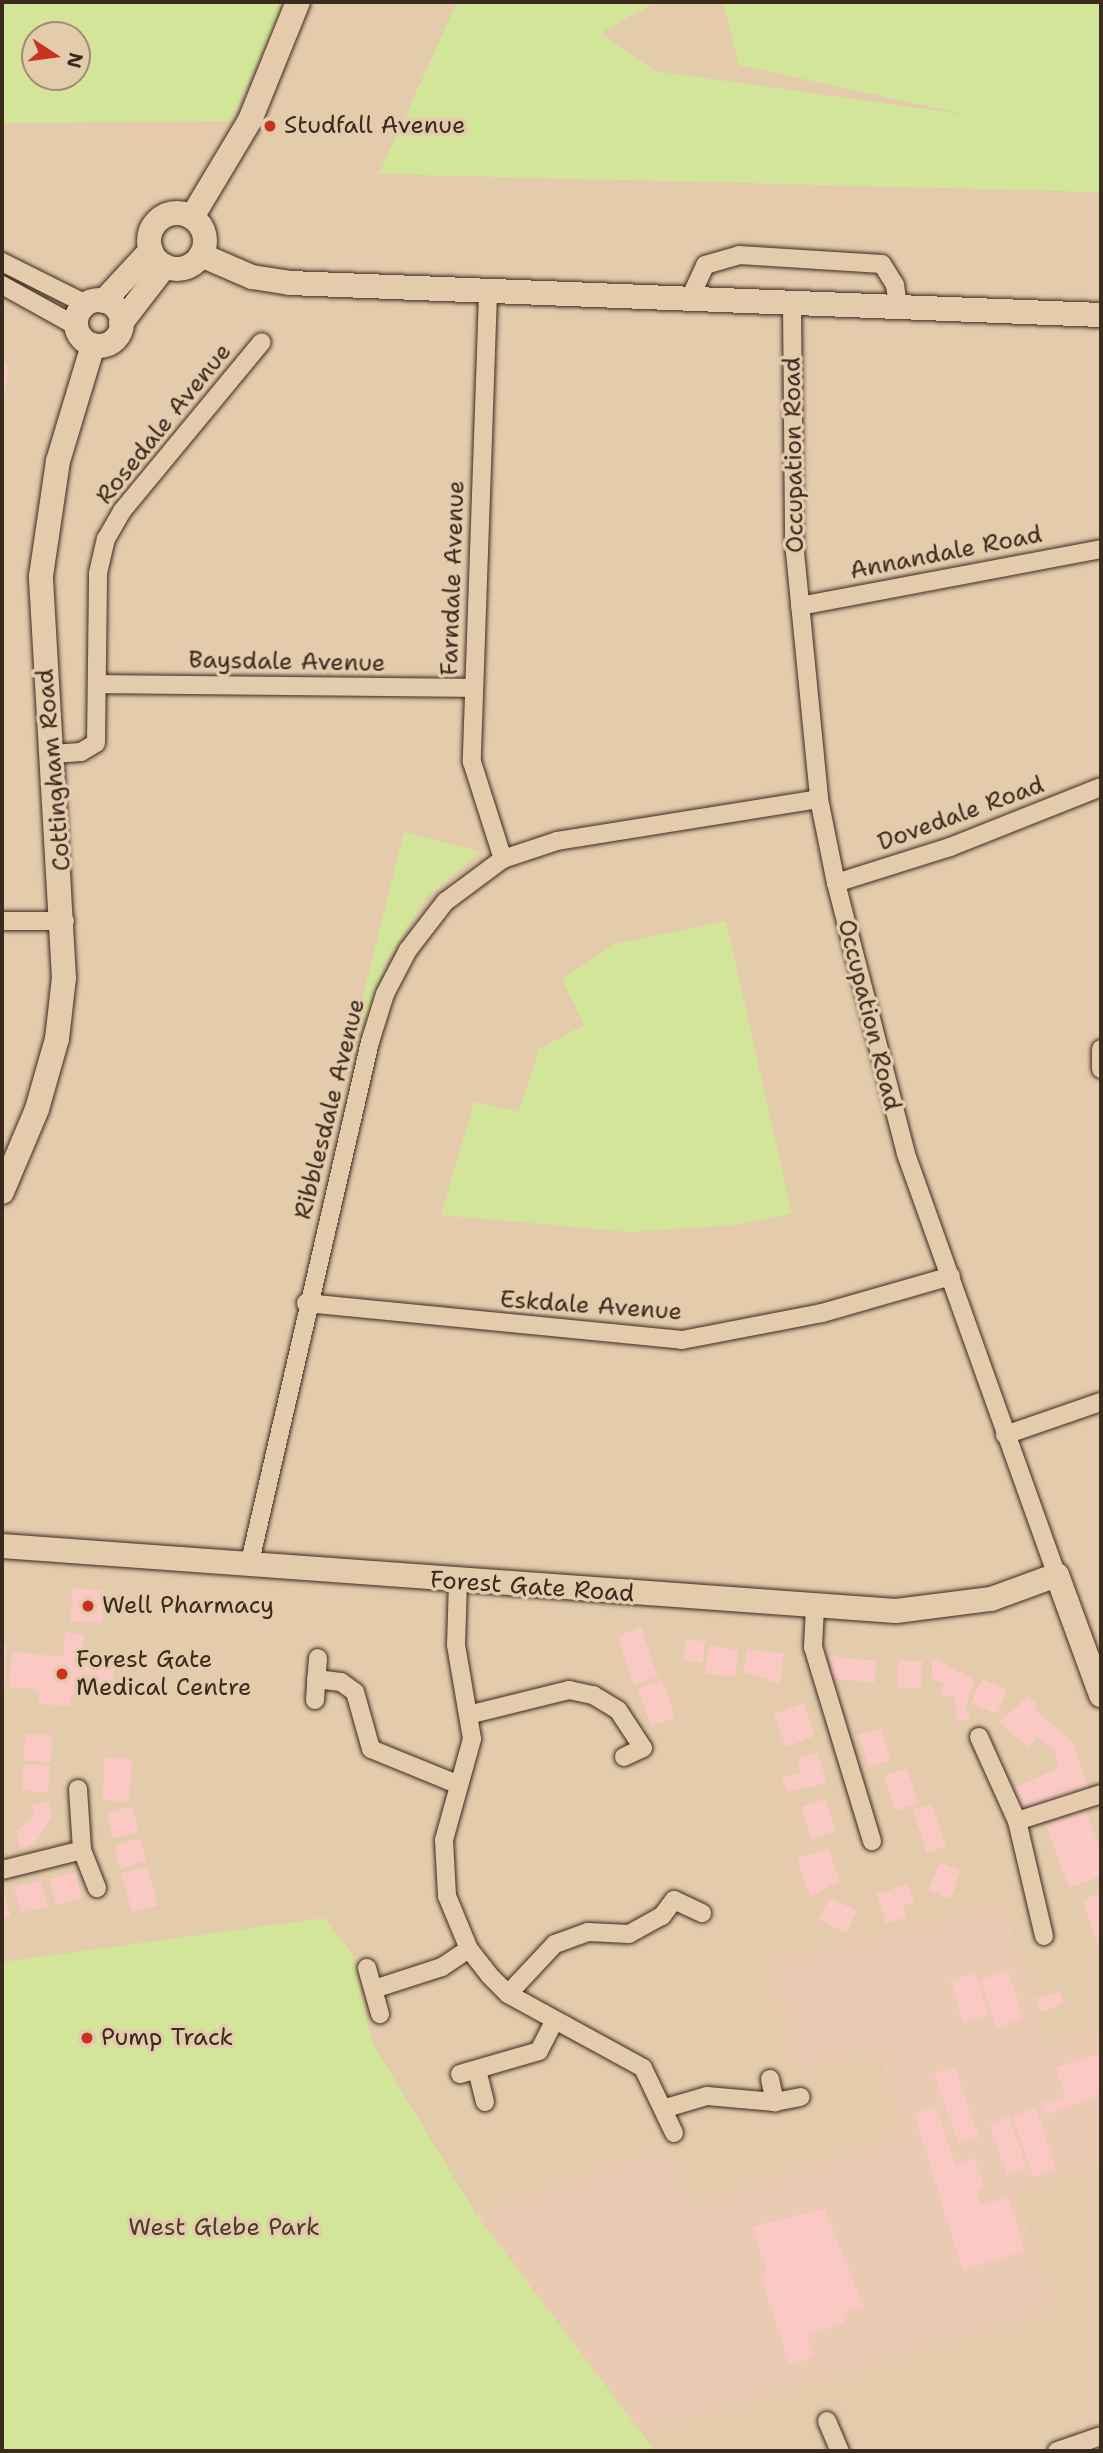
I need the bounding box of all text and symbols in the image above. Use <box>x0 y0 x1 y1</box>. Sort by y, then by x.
north arrow <box>21 21 91 91</box>
text: N <box>61 50 89 71</box>
place label: Studfall Avenue <box>284 112 465 140</box>
marker: Studfall Avenue <box>262 118 278 134</box>
street label: Rosedale Avenue <box>90 338 238 510</box>
street label: Occupation Road <box>778 357 810 553</box>
street label: Farndale Avenue <box>435 480 471 676</box>
street label: Annandale Road <box>847 520 1045 586</box>
street label: Baysdale Avenue <box>188 646 386 678</box>
street label: Cottingham Road <box>31 668 77 872</box>
street label: Dovedale Road <box>874 771 1048 857</box>
street label: Occupation Road <box>831 916 907 1114</box>
street label: Ribblesdale Avenue <box>289 996 371 1222</box>
street label: Eskdale Avenue <box>499 1285 683 1327</box>
street label: Forest Gate Road <box>429 1565 635 1609</box>
place label: Well Pharmacy <box>102 1592 274 1620</box>
marker: Well Pharmacy <box>80 1598 96 1614</box>
place label: Forest Gate Medical Centre <box>76 1646 252 1702</box>
marker: Forest Gate Medical Centre <box>54 1666 70 1682</box>
place label: Pump Track <box>101 2024 233 2052</box>
marker: Pump Track <box>79 2030 95 2046</box>
park label: West Glebe Park <box>128 2214 320 2242</box>

